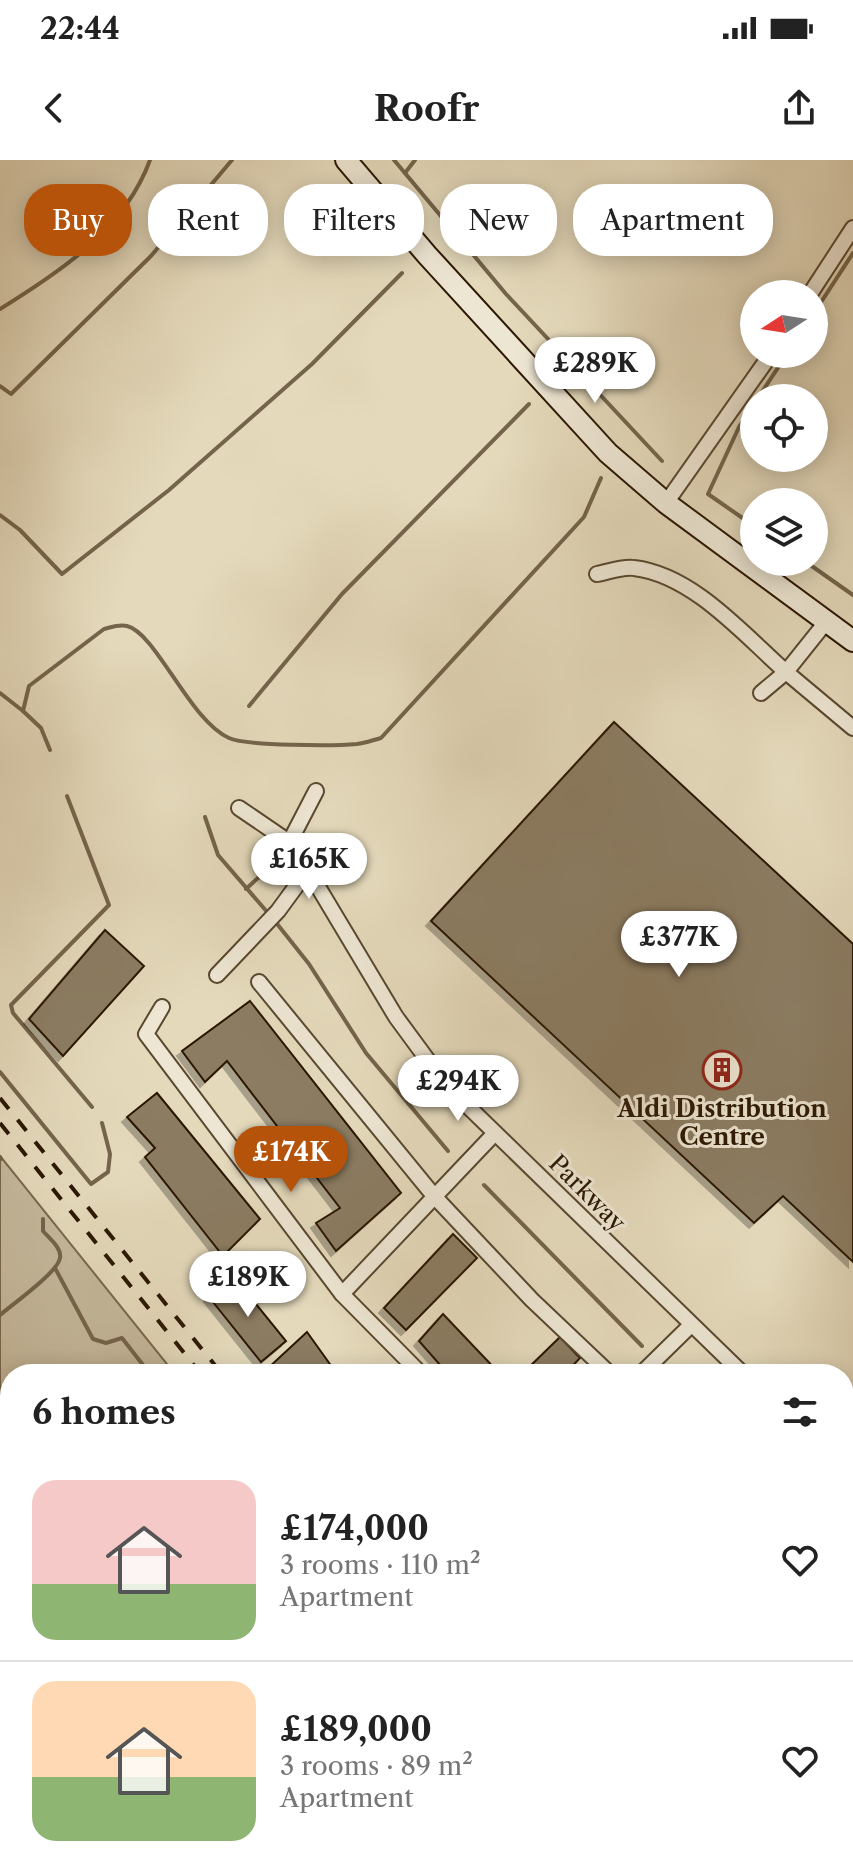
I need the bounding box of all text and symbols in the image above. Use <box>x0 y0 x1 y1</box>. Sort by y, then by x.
text: 22:44 <box>40 10 120 47</box>
icon: back <box>32 86 76 130</box>
text: Roofr <box>374 86 479 130</box>
icon: share <box>777 86 821 130</box>
chip: Buy <box>24 184 132 256</box>
chip: Rent <box>148 184 268 256</box>
chip: Filters <box>284 184 424 256</box>
chip: New <box>440 184 557 256</box>
chip: Apartment <box>573 184 773 256</box>
north arrow <box>740 280 828 368</box>
map controls <box>740 280 828 576</box>
pin: £289K <box>539 337 651 405</box>
text: £289K <box>552 347 638 379</box>
button: locate <box>740 384 828 472</box>
button: layers <box>740 488 828 576</box>
pin: £165K <box>253 833 365 901</box>
text: £165K <box>269 843 349 875</box>
pin: £377K <box>623 911 735 979</box>
text: £377K <box>639 921 719 953</box>
building icon: Aldi Distribution Centre <box>701 1049 743 1091</box>
pin: £294K <box>402 1055 514 1123</box>
text: £294K <box>416 1065 500 1097</box>
place label: Aldi Distribution Centre <box>616 1094 827 1151</box>
pin: £174K <box>235 1126 347 1194</box>
text: £174K <box>252 1136 330 1168</box>
street label: Parkway <box>543 1148 632 1237</box>
pin: £189K <box>192 1251 304 1319</box>
text: £189K <box>207 1261 289 1293</box>
icon: filters <box>778 1390 822 1434</box>
text: 6 homes <box>32 1391 176 1433</box>
text: £174,000 <box>280 1507 429 1549</box>
icon: home <box>96 1512 192 1608</box>
icon: heart <box>778 1538 822 1582</box>
text: 3 rooms · 110 m² <box>280 1549 481 1581</box>
text: Apartment <box>280 1581 413 1613</box>
text: £189,000 <box>280 1708 432 1750</box>
icon: home <box>96 1713 192 1809</box>
icon: heart <box>778 1739 822 1783</box>
text: 3 rooms · 89 m² <box>280 1750 473 1782</box>
text: Apartment <box>280 1782 413 1814</box>

